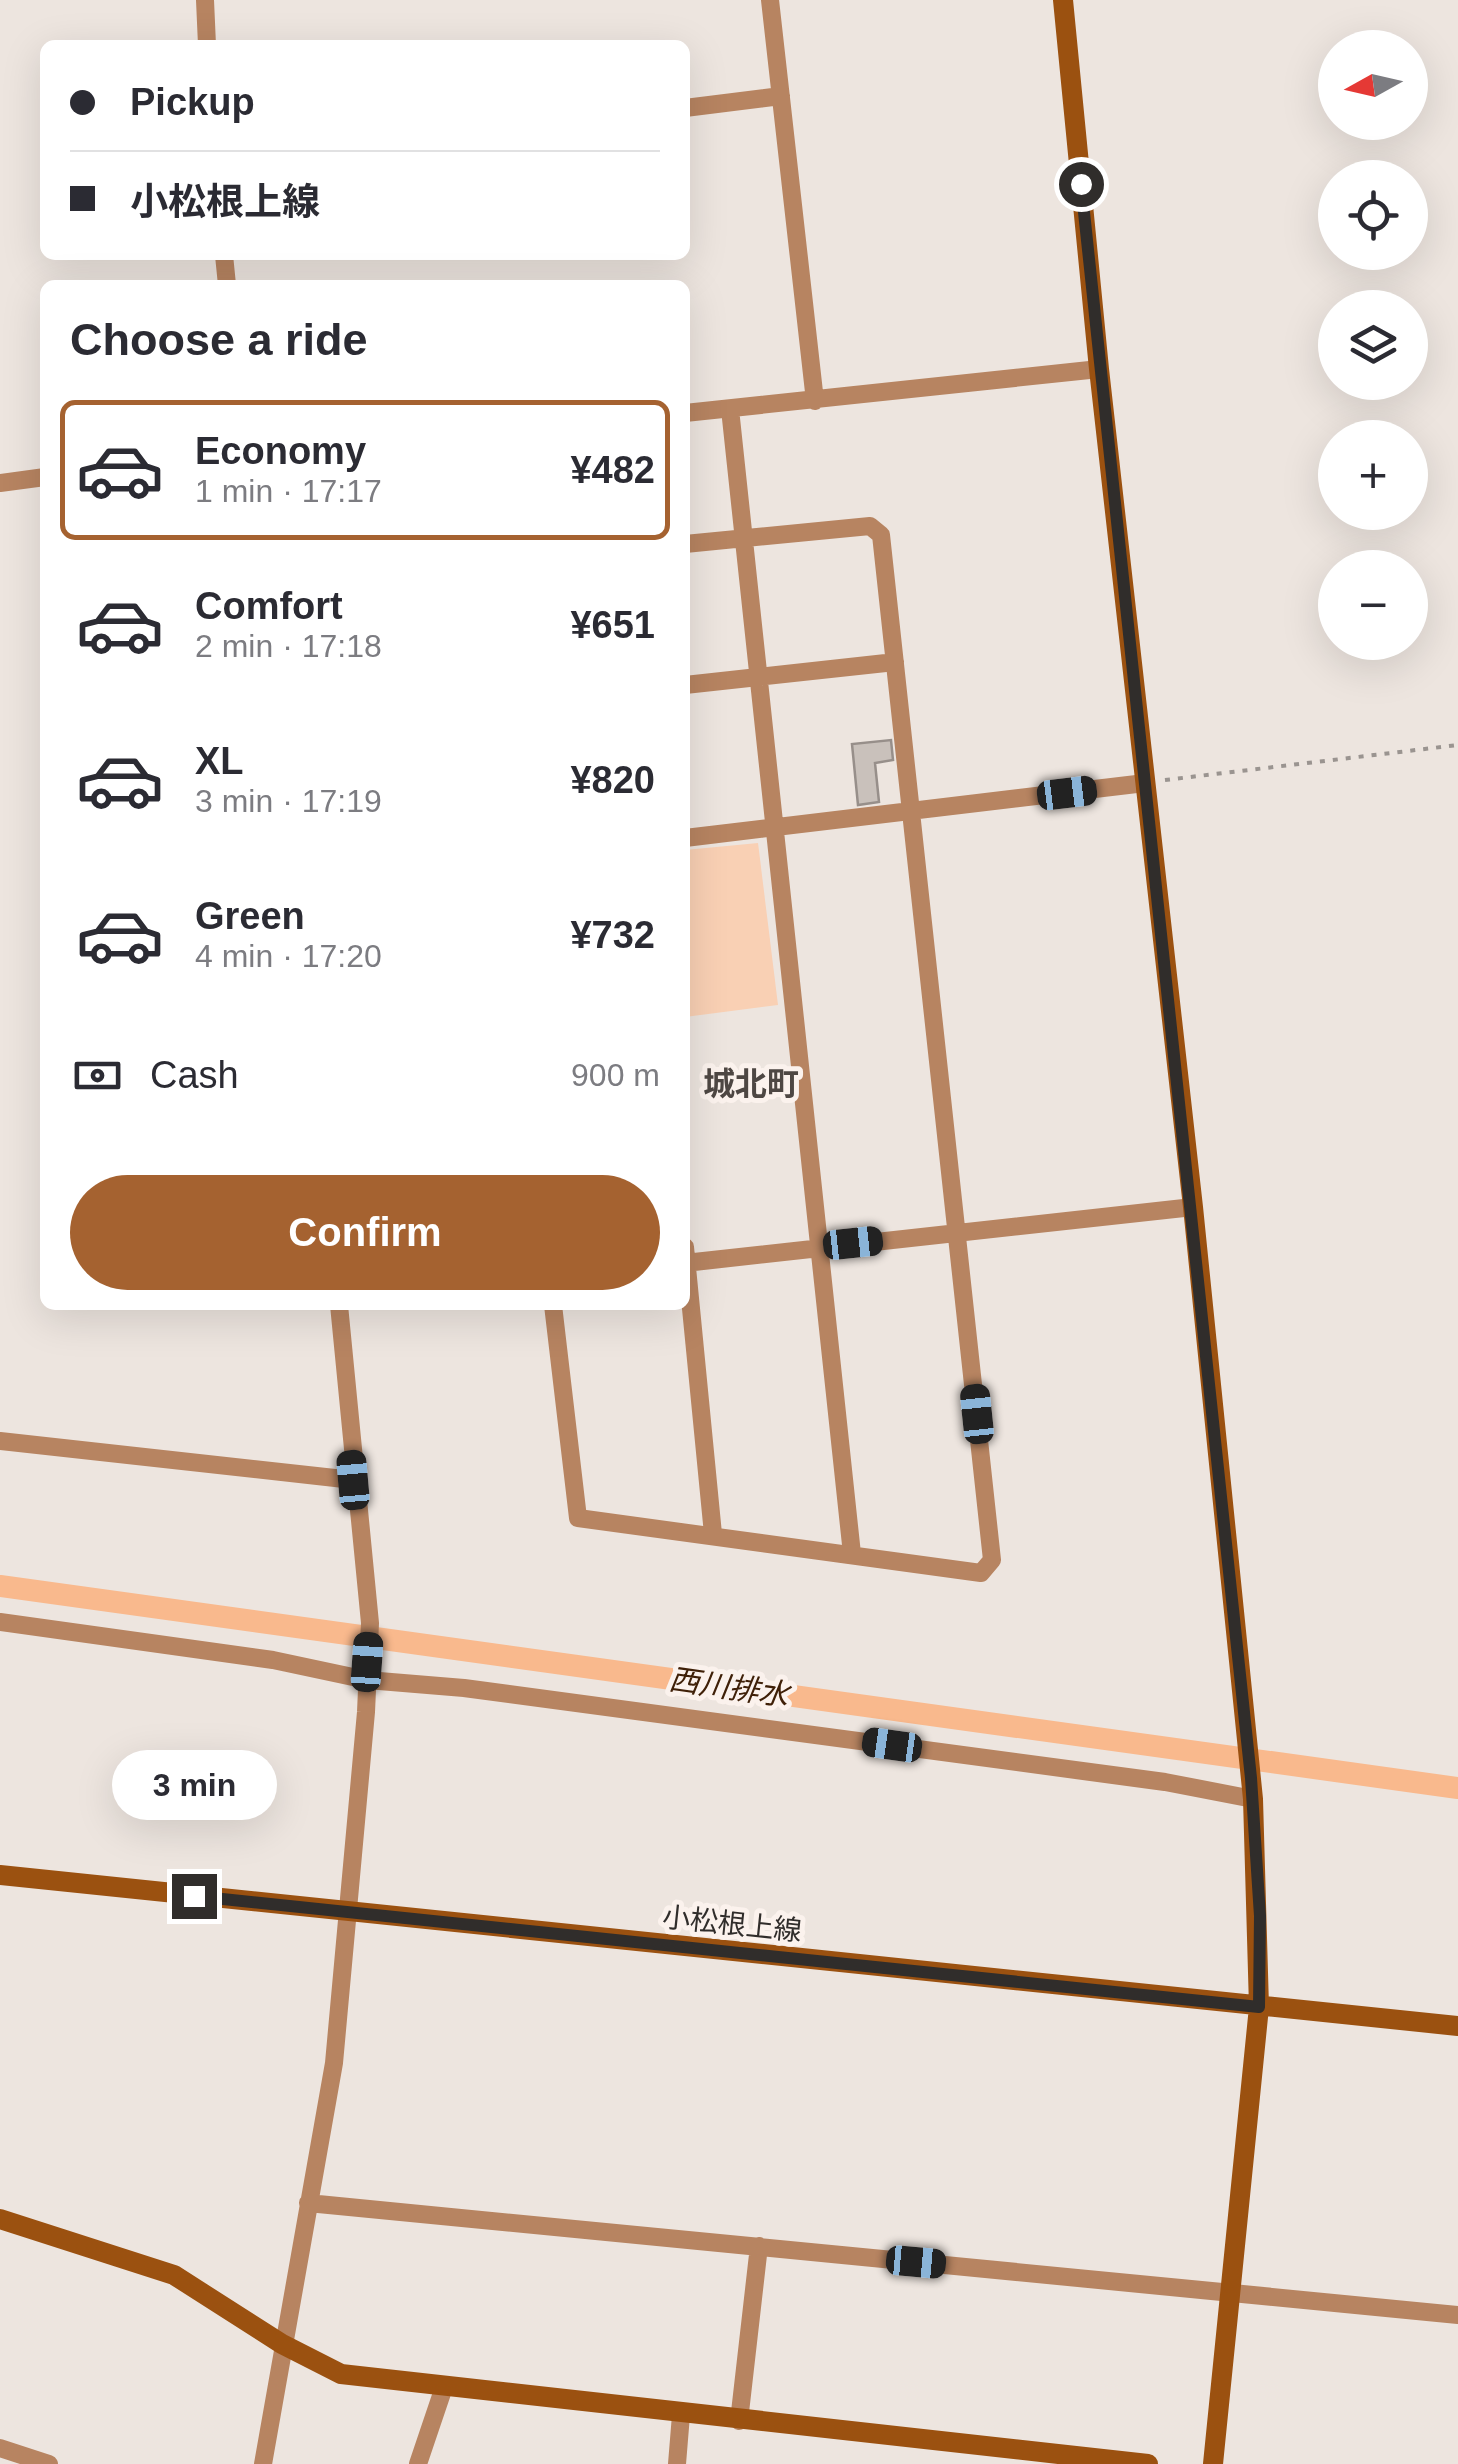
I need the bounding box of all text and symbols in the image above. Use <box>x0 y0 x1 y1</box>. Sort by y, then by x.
north arrow <box>1318 30 1428 140</box>
map controls <box>1318 30 1428 660</box>
text: Pickup <box>130 81 255 123</box>
button: locate <box>1318 160 1428 270</box>
route start <box>1059 162 1104 207</box>
text: 小松根上線 <box>130 181 320 223</box>
button: layers <box>1318 290 1428 400</box>
text: Choose a ride <box>70 314 368 365</box>
button: + <box>1318 420 1428 530</box>
icon: car <box>75 425 165 515</box>
text: Economy <box>195 430 366 472</box>
text: ¥482 <box>570 449 655 491</box>
text: 1 min · 17:17 <box>195 473 382 509</box>
button: − <box>1318 550 1428 660</box>
icon: car <box>75 580 165 670</box>
text: Comfort <box>195 585 343 627</box>
text: ¥651 <box>570 604 655 646</box>
text: 2 min · 17:18 <box>195 628 382 664</box>
icon: car <box>75 735 165 825</box>
text: XL <box>195 740 244 782</box>
text: ¥820 <box>570 759 655 801</box>
car <box>1035 774 1099 812</box>
text: 3 min · 17:19 <box>195 783 382 819</box>
icon: car <box>75 890 165 980</box>
text: Green <box>195 895 305 937</box>
text: ¥732 <box>570 914 655 956</box>
text: 4 min · 17:20 <box>195 938 382 974</box>
icon: cash <box>70 1048 125 1103</box>
text: Cash <box>150 1054 239 1096</box>
text: 900 m <box>571 1057 660 1093</box>
district label: 城北町 <box>703 1066 799 1102</box>
button: Confirm <box>70 1175 660 1290</box>
car <box>822 1225 884 1261</box>
car <box>959 1383 995 1445</box>
car <box>335 1449 371 1511</box>
car <box>350 1631 384 1693</box>
water label: 西川排水 <box>667 1662 794 1712</box>
car <box>860 1726 924 1764</box>
callout: 3 min <box>111 1751 276 1821</box>
text: 3 min <box>153 1767 236 1803</box>
route end <box>172 1874 217 1919</box>
street label: 小松根上線 <box>661 1901 803 1947</box>
car <box>885 2244 947 2280</box>

